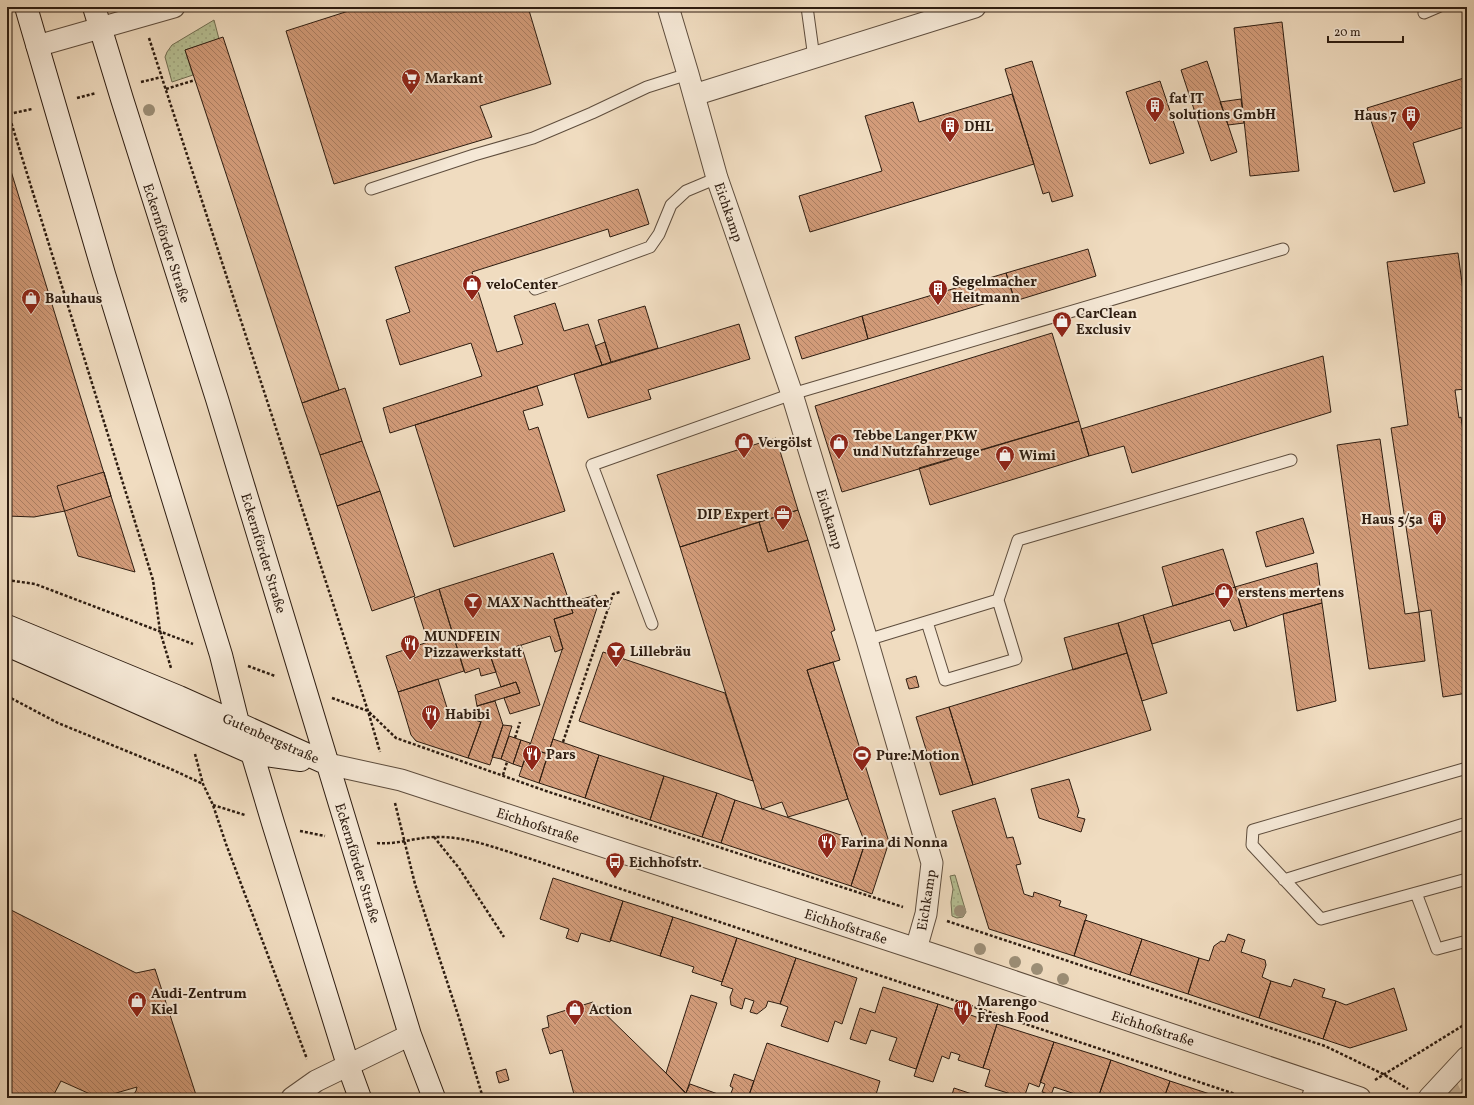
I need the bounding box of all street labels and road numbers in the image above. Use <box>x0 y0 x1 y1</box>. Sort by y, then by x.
street label: Eichkamp <box>709 180 747 245</box>
street label: Eckernförder Straße <box>137 181 194 306</box>
street label: Eichkamp <box>810 487 847 552</box>
street label: Eckernförder Straße <box>235 491 290 616</box>
street label: Gutenbergstraße <box>219 710 322 769</box>
street label: Eckernförder Straße <box>329 801 384 926</box>
street label: Eichhofstraße <box>494 804 582 849</box>
street label: Eichkamp <box>913 868 942 932</box>
street label: Eichhofstraße <box>802 905 890 950</box>
street label: Eichhofstraße <box>1109 1007 1197 1052</box>

